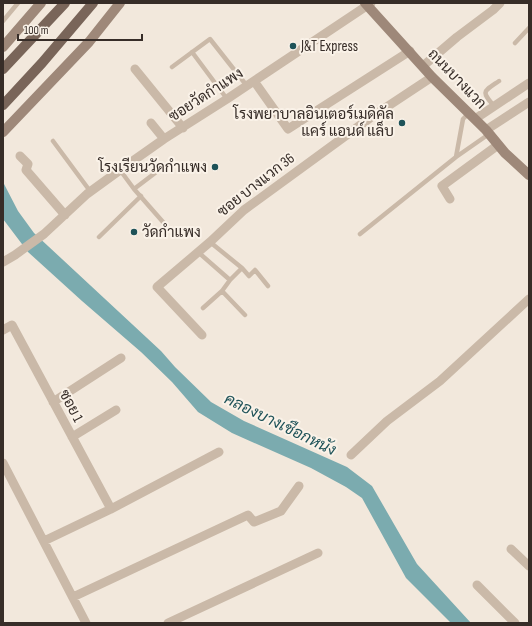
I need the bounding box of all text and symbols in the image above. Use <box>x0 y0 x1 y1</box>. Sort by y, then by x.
scale bar <box>18 16 142 42</box>
text: 100 m <box>24 23 49 38</box>
place label: J&T Express <box>300 37 358 56</box>
marker: J&T Express <box>288 41 298 51</box>
street label: ถนนบางแวก <box>424 45 490 113</box>
street label: ซอยวัดกำแพง <box>165 64 247 126</box>
place label: โรงพยาบาลอินเตอร์เมดิคัล แคร์ แอนด์ แล็บ <box>232 104 394 141</box>
marker: โรงพยาบาลอินเตอร์เมดิคัล แคร์ แอนด์ แล็บ <box>397 118 407 128</box>
street label: ซอย บางแวก 36 <box>214 149 298 221</box>
place label: โรงเรียนวัดกำแพง <box>97 157 207 177</box>
marker: โรงเรียนวัดกำแพง <box>210 162 220 172</box>
place label: วัดกำแพง <box>142 223 201 242</box>
marker: วัดกำแพง <box>129 227 139 237</box>
street label: ซอย 1 <box>55 386 88 426</box>
water label: คลองบางเชือกหนัง <box>221 387 340 460</box>

